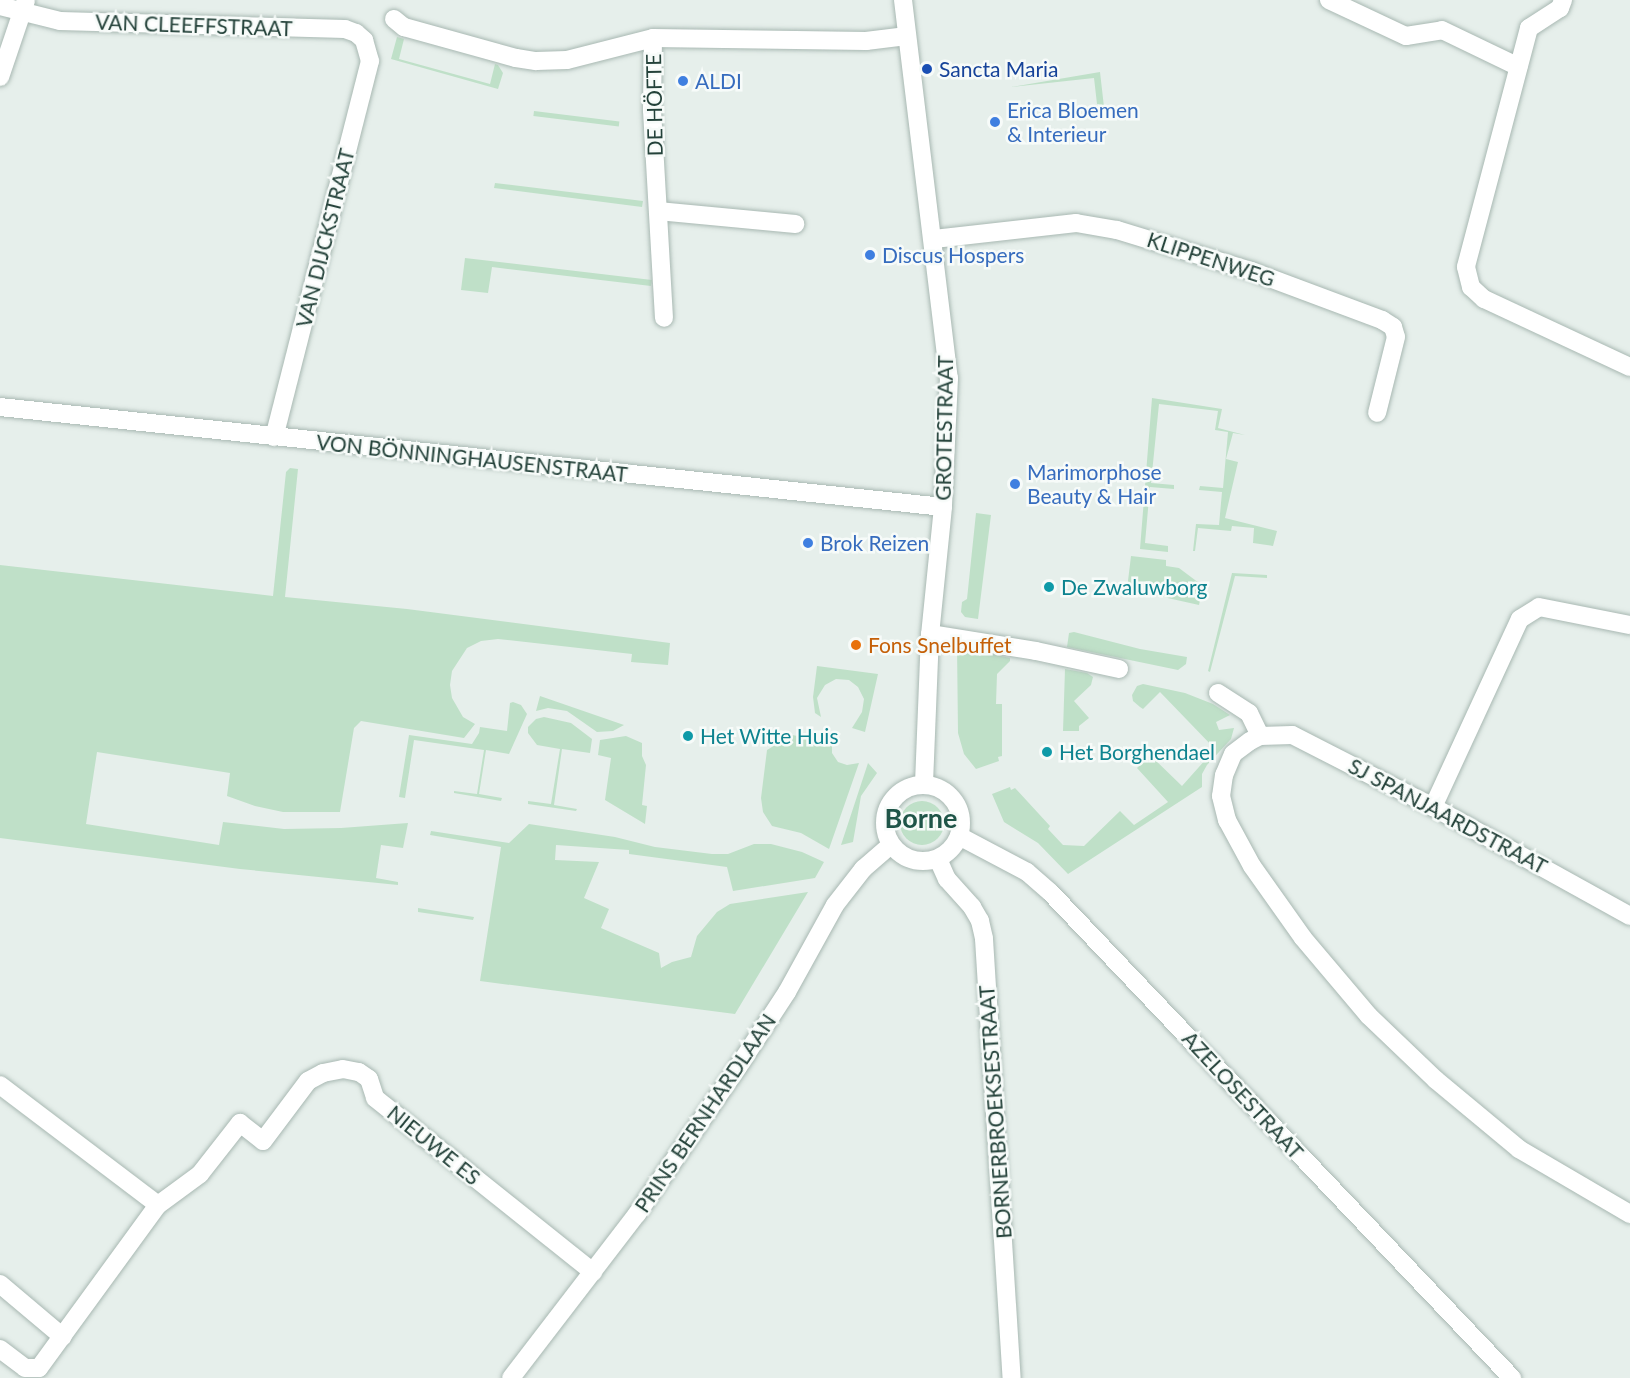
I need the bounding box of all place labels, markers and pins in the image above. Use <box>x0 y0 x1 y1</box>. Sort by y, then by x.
place label: Sancta Maria <box>939 56 1059 82</box>
marker: Sancta Maria <box>920 62 934 76</box>
place label: ALDI <box>695 68 742 94</box>
marker: ALDI <box>676 74 690 88</box>
place label: Erica Bloemen & Interieur <box>1007 97 1139 147</box>
marker: Erica Bloemen & Interieur <box>988 115 1002 129</box>
place label: Discus Hospers <box>882 242 1024 268</box>
marker: Discus Hospers <box>863 248 877 262</box>
place label: Marimorphose Beauty & Hair <box>1027 459 1162 509</box>
marker: Marimorphose Beauty & Hair <box>1008 477 1022 491</box>
place label: Brok Reizen <box>820 530 929 556</box>
marker: Brok Reizen <box>801 536 815 550</box>
place label: De Zwaluwborg <box>1061 574 1207 600</box>
marker: De Zwaluwborg <box>1042 580 1056 594</box>
place label: Fons Snelbuffet <box>868 632 1012 658</box>
marker: Fons Snelbuffet <box>849 638 863 652</box>
place label: Het Witte Huis <box>700 723 839 749</box>
marker: Het Witte Huis <box>681 729 695 743</box>
place label: Het Borghendael <box>1059 739 1215 765</box>
marker: Het Borghendael <box>1040 745 1054 759</box>

